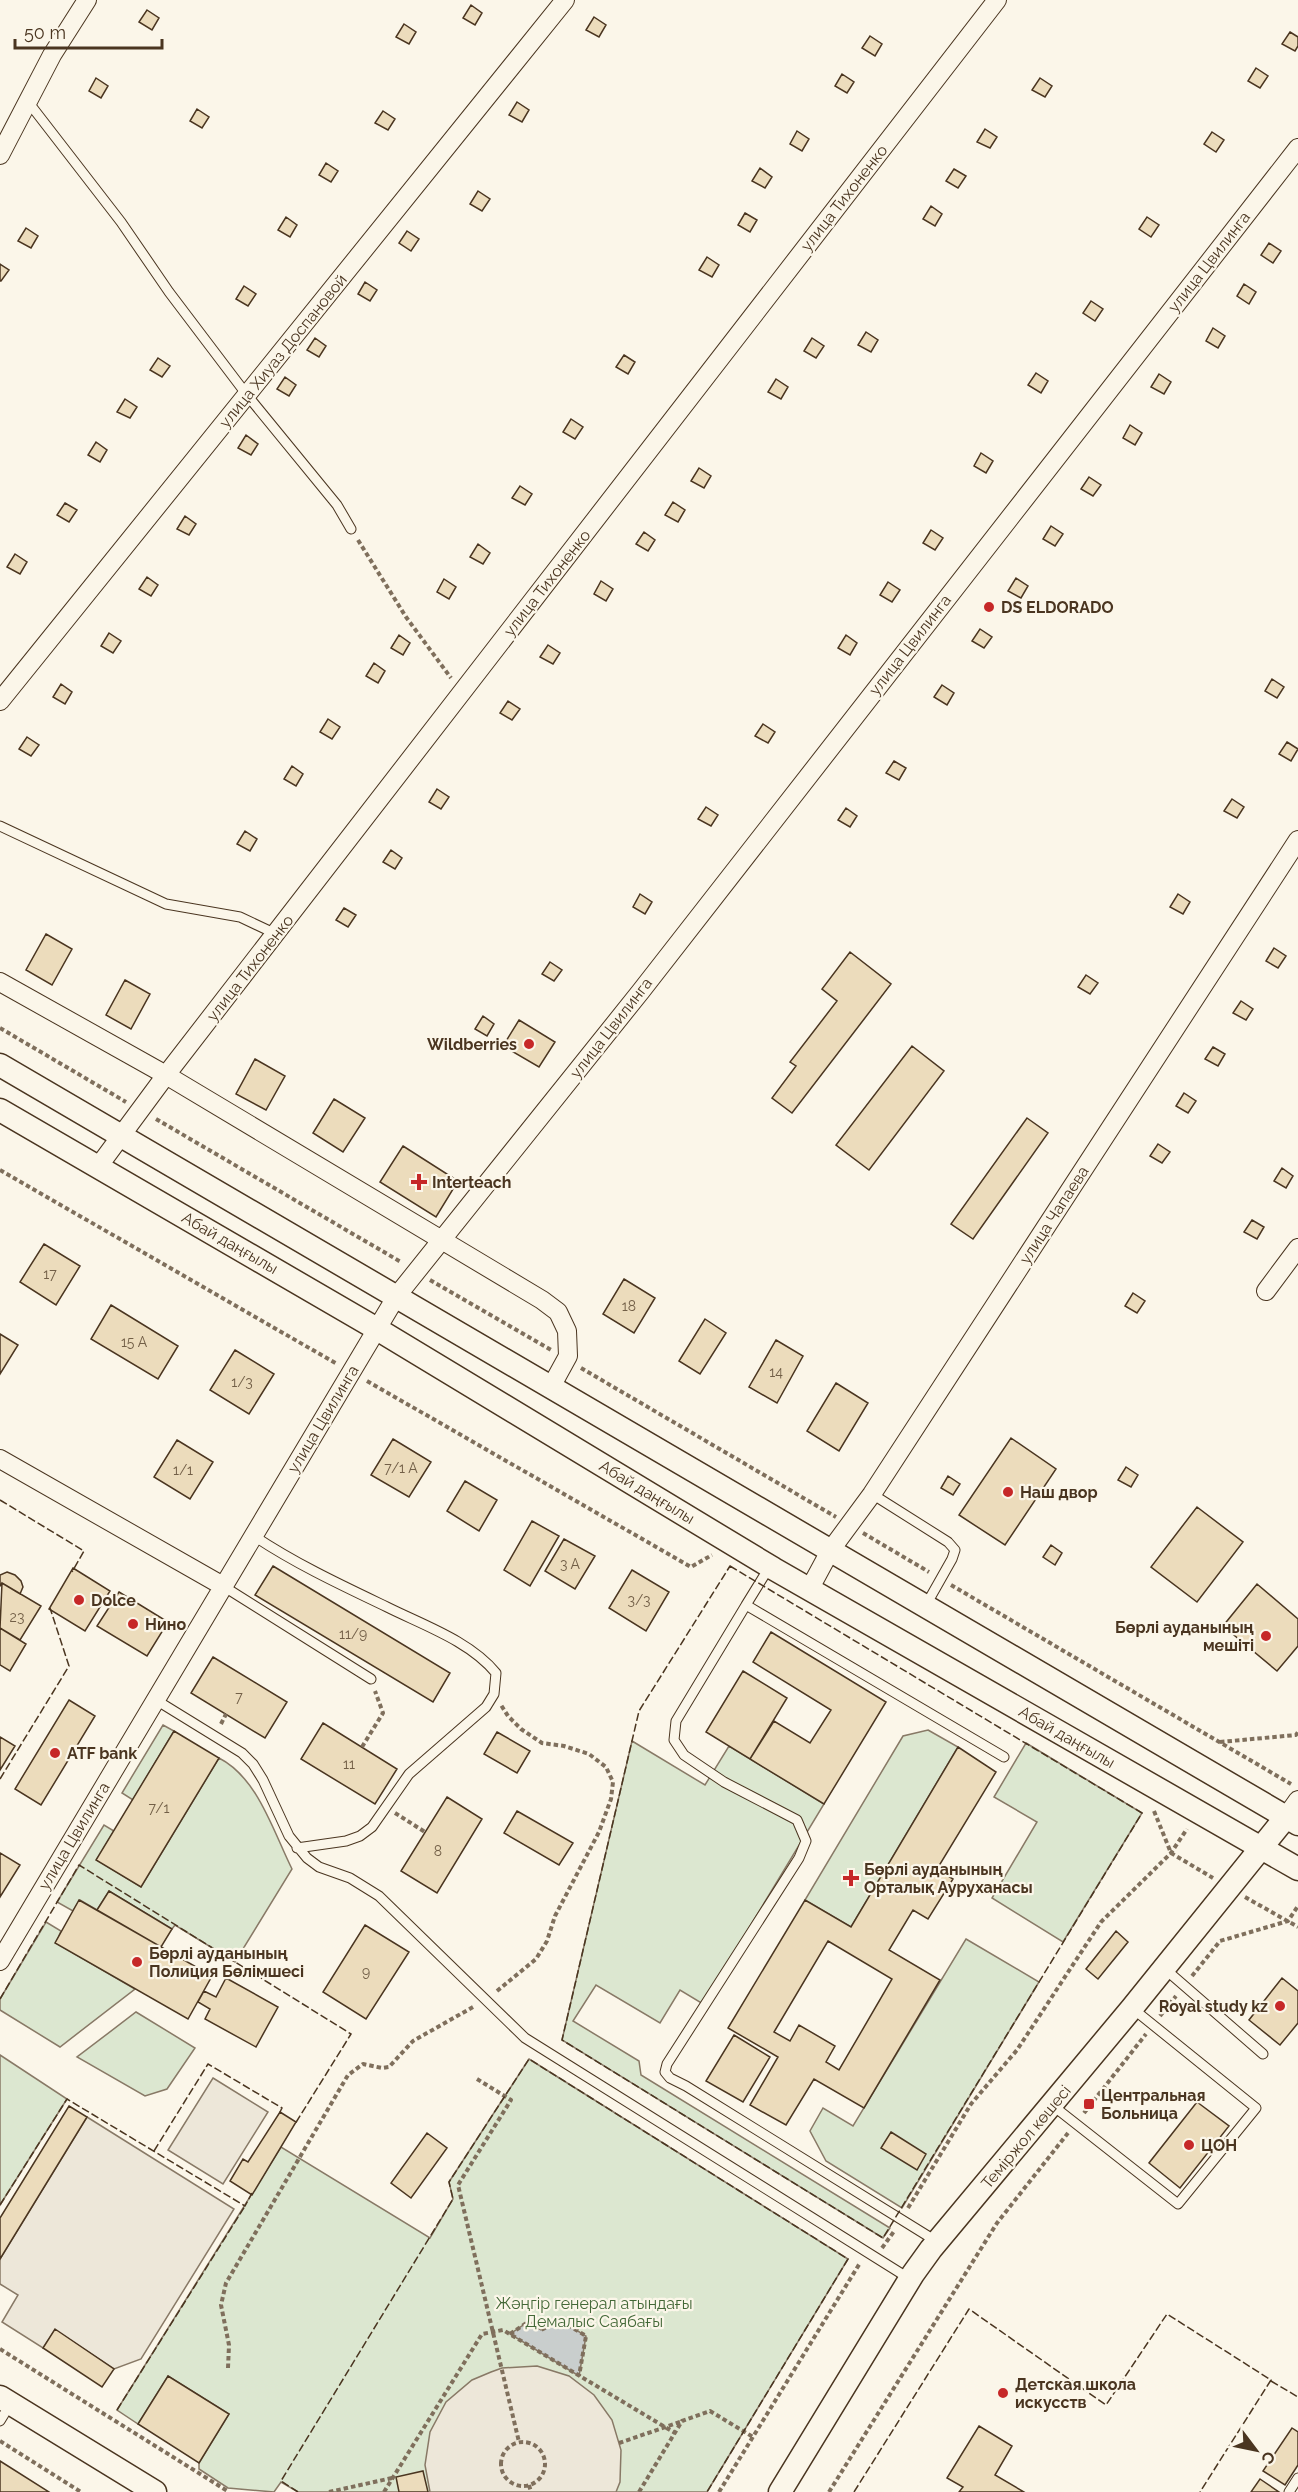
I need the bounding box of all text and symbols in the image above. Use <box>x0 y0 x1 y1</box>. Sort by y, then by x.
scale bar <box>15 12 162 50</box>
text: 50 m <box>24 22 66 43</box>
street label: улица Тихоненко <box>797 141 891 255</box>
street label: улица Цвилинга <box>1164 208 1254 316</box>
street label: улица Хиуаз Доспановой <box>215 270 351 432</box>
street label: улица Тихоненко <box>500 526 594 640</box>
street label: улица Цвилинга <box>865 591 955 699</box>
place label: DS ELDORADO <box>1001 598 1114 617</box>
marker: DS ELDORADO <box>982 600 996 614</box>
street label: улица Тихоненко <box>203 911 297 1025</box>
street label: улица Цвилинга <box>566 974 656 1082</box>
place label: Wildberries <box>427 1035 517 1054</box>
marker: Wildberries <box>522 1037 536 1051</box>
street label: улица Чапаева <box>1015 1163 1093 1267</box>
marker: Interteach <box>410 1173 428 1191</box>
place label: Interteach <box>432 1173 512 1192</box>
street label: Абай даңғылы <box>179 1208 281 1278</box>
house number: 17 <box>43 1266 57 1282</box>
house number: 18 <box>622 1298 636 1314</box>
house number: 15 А <box>121 1334 148 1350</box>
street label: улица Цвилинга <box>283 1362 363 1476</box>
house number: 14 <box>769 1364 783 1380</box>
house number: 1/3 <box>231 1374 253 1390</box>
street label: Абай даңғылы <box>596 1456 698 1528</box>
house number: 7/1 А <box>384 1460 418 1476</box>
house number: 1/1 <box>173 1462 193 1478</box>
place label: Наш двор <box>1020 1483 1098 1502</box>
marker: Наш двор <box>1001 1485 1015 1499</box>
house number: 3 А <box>560 1556 581 1572</box>
place label: Dolce <box>91 1591 136 1610</box>
house number: 3/3 <box>627 1592 651 1608</box>
marker: Dolce <box>72 1593 86 1607</box>
house number: 23 <box>10 1609 24 1625</box>
place label: Нино <box>145 1615 186 1634</box>
marker: Нино <box>126 1617 140 1631</box>
place label: Бөрлі ауданының мешіті <box>1115 1618 1254 1655</box>
house number: 11/9 <box>339 1626 367 1642</box>
marker: Бөрлі ауданының мешіті <box>1259 1629 1273 1643</box>
house number: 7 <box>235 1689 243 1705</box>
street label: Абай даңғылы <box>1016 1702 1118 1772</box>
place label: ATF bank <box>67 1744 137 1763</box>
marker: ATF bank <box>48 1746 62 1760</box>
house number: 11 <box>343 1756 355 1772</box>
street label: улица Цвилинга <box>34 1779 114 1893</box>
house number: 7/1 <box>149 1800 169 1816</box>
house number: 8 <box>434 1843 442 1859</box>
place label: Бөрлі ауданының Орталық Ауруханасы <box>864 1860 1033 1897</box>
marker: Бөрлі ауданының Орталық Ауруханасы <box>842 1869 860 1887</box>
place label: Бөрлі ауданының Полиция Бөлімшесі <box>149 1944 304 1981</box>
marker: Бөрлі ауданының Полиция Бөлімшесі <box>130 1955 144 1969</box>
house number: 9 <box>362 1964 370 1980</box>
place label: Royal study kz <box>1159 1997 1268 2016</box>
marker: Royal study kz <box>1273 1999 1287 2013</box>
street label: Теміржол көшесі <box>977 2081 1075 2193</box>
place label: Центральная Больница <box>1101 2086 1205 2123</box>
marker: Центральная Больница <box>1082 2097 1096 2111</box>
place label: ЦОН <box>1201 2136 1237 2155</box>
marker: ЦОН <box>1182 2138 1196 2152</box>
park label: Жәңгір генерал атындағы Демалыс Саябағы <box>495 2294 693 2331</box>
place label: Детская школа искусств <box>1015 2375 1136 2412</box>
marker: Детская школа искусств <box>996 2386 1010 2400</box>
north arrow <box>1226 2420 1286 2480</box>
text: С <box>1257 2448 1279 2467</box>

